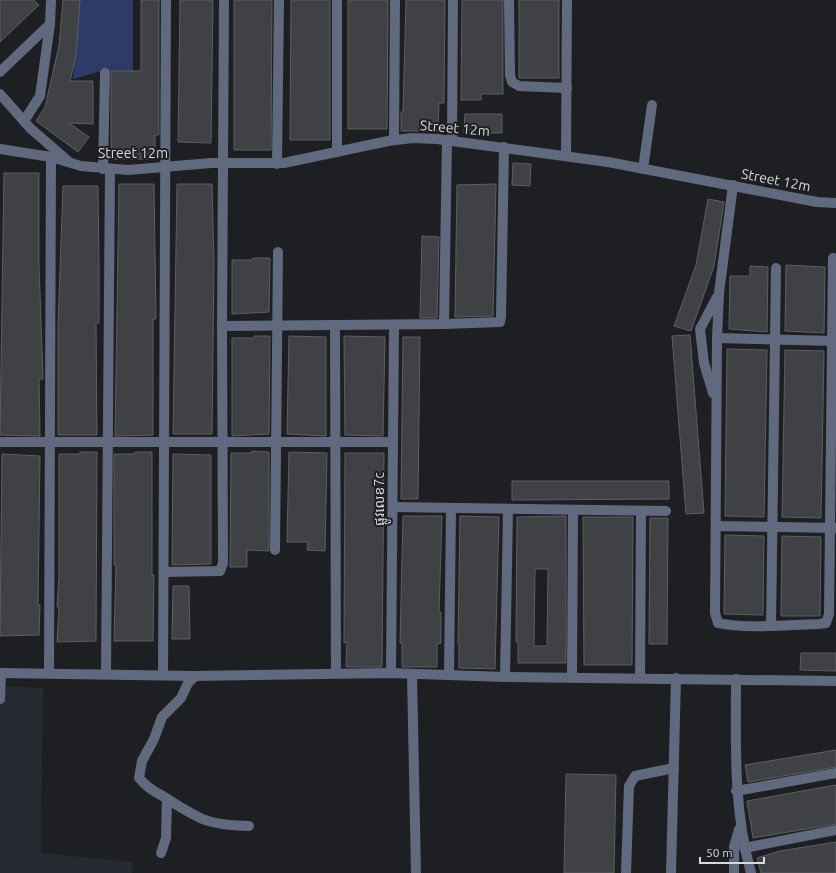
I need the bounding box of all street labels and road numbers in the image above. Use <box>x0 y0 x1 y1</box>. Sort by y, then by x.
street label: Street 12m <box>419 117 491 139</box>
street label: Street 12m <box>98 145 168 161</box>
street label: Street 12m <box>740 165 812 195</box>
street label: ផ្លូវលេខ7c <box>371 472 391 526</box>

